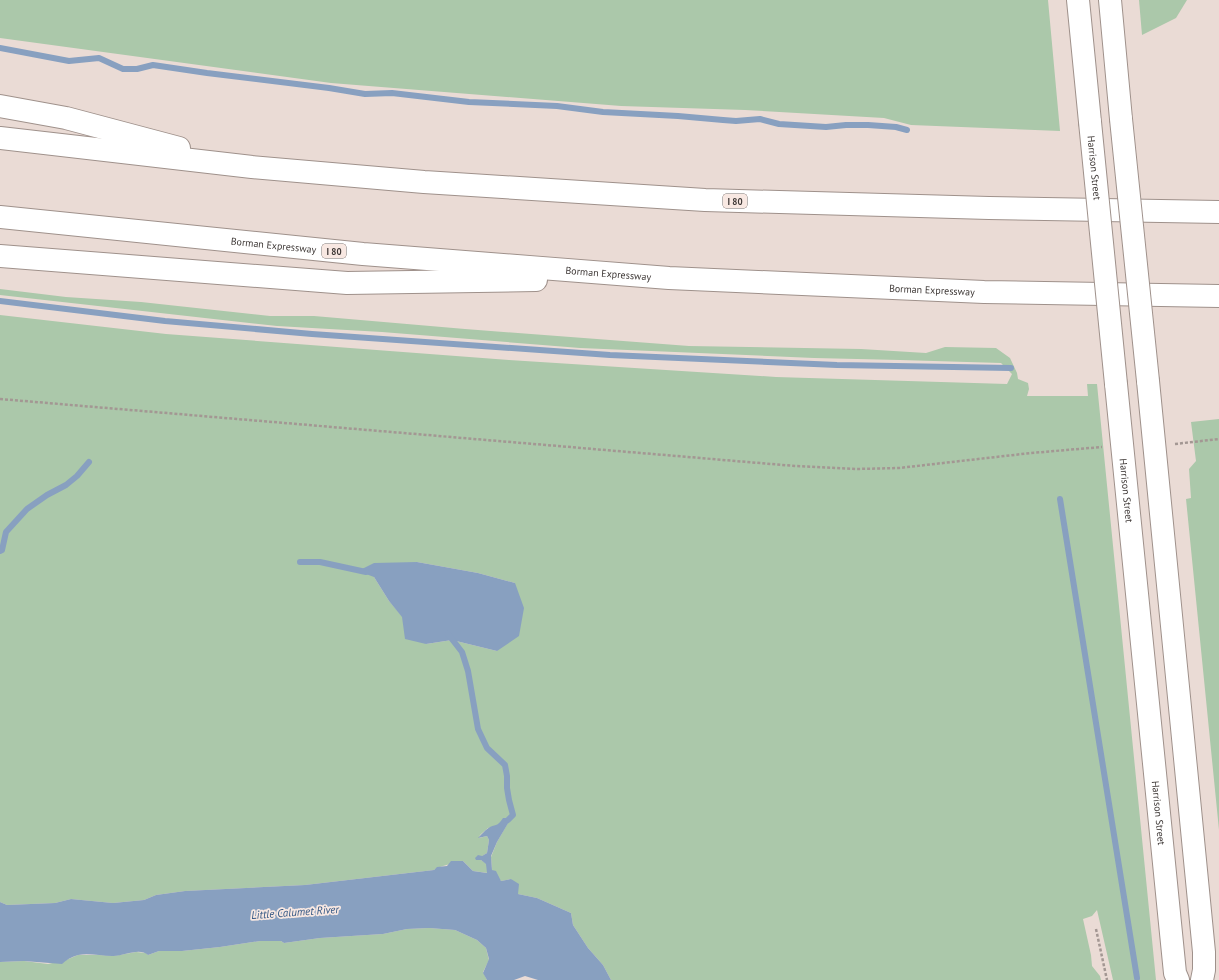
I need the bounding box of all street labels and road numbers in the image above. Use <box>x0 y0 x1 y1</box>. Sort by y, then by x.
street label: Harrison Street <box>1085 135 1104 201</box>
road number: I 80 <box>723 194 747 208</box>
street label: Borman Expressway <box>230 234 317 256</box>
road number: I 80 <box>322 244 346 258</box>
street label: Borman Expressway <box>565 263 652 283</box>
street label: Borman Expressway <box>889 281 975 298</box>
street label: Harrison Street <box>1117 458 1136 524</box>
street label: Harrison Street <box>1149 780 1169 846</box>

